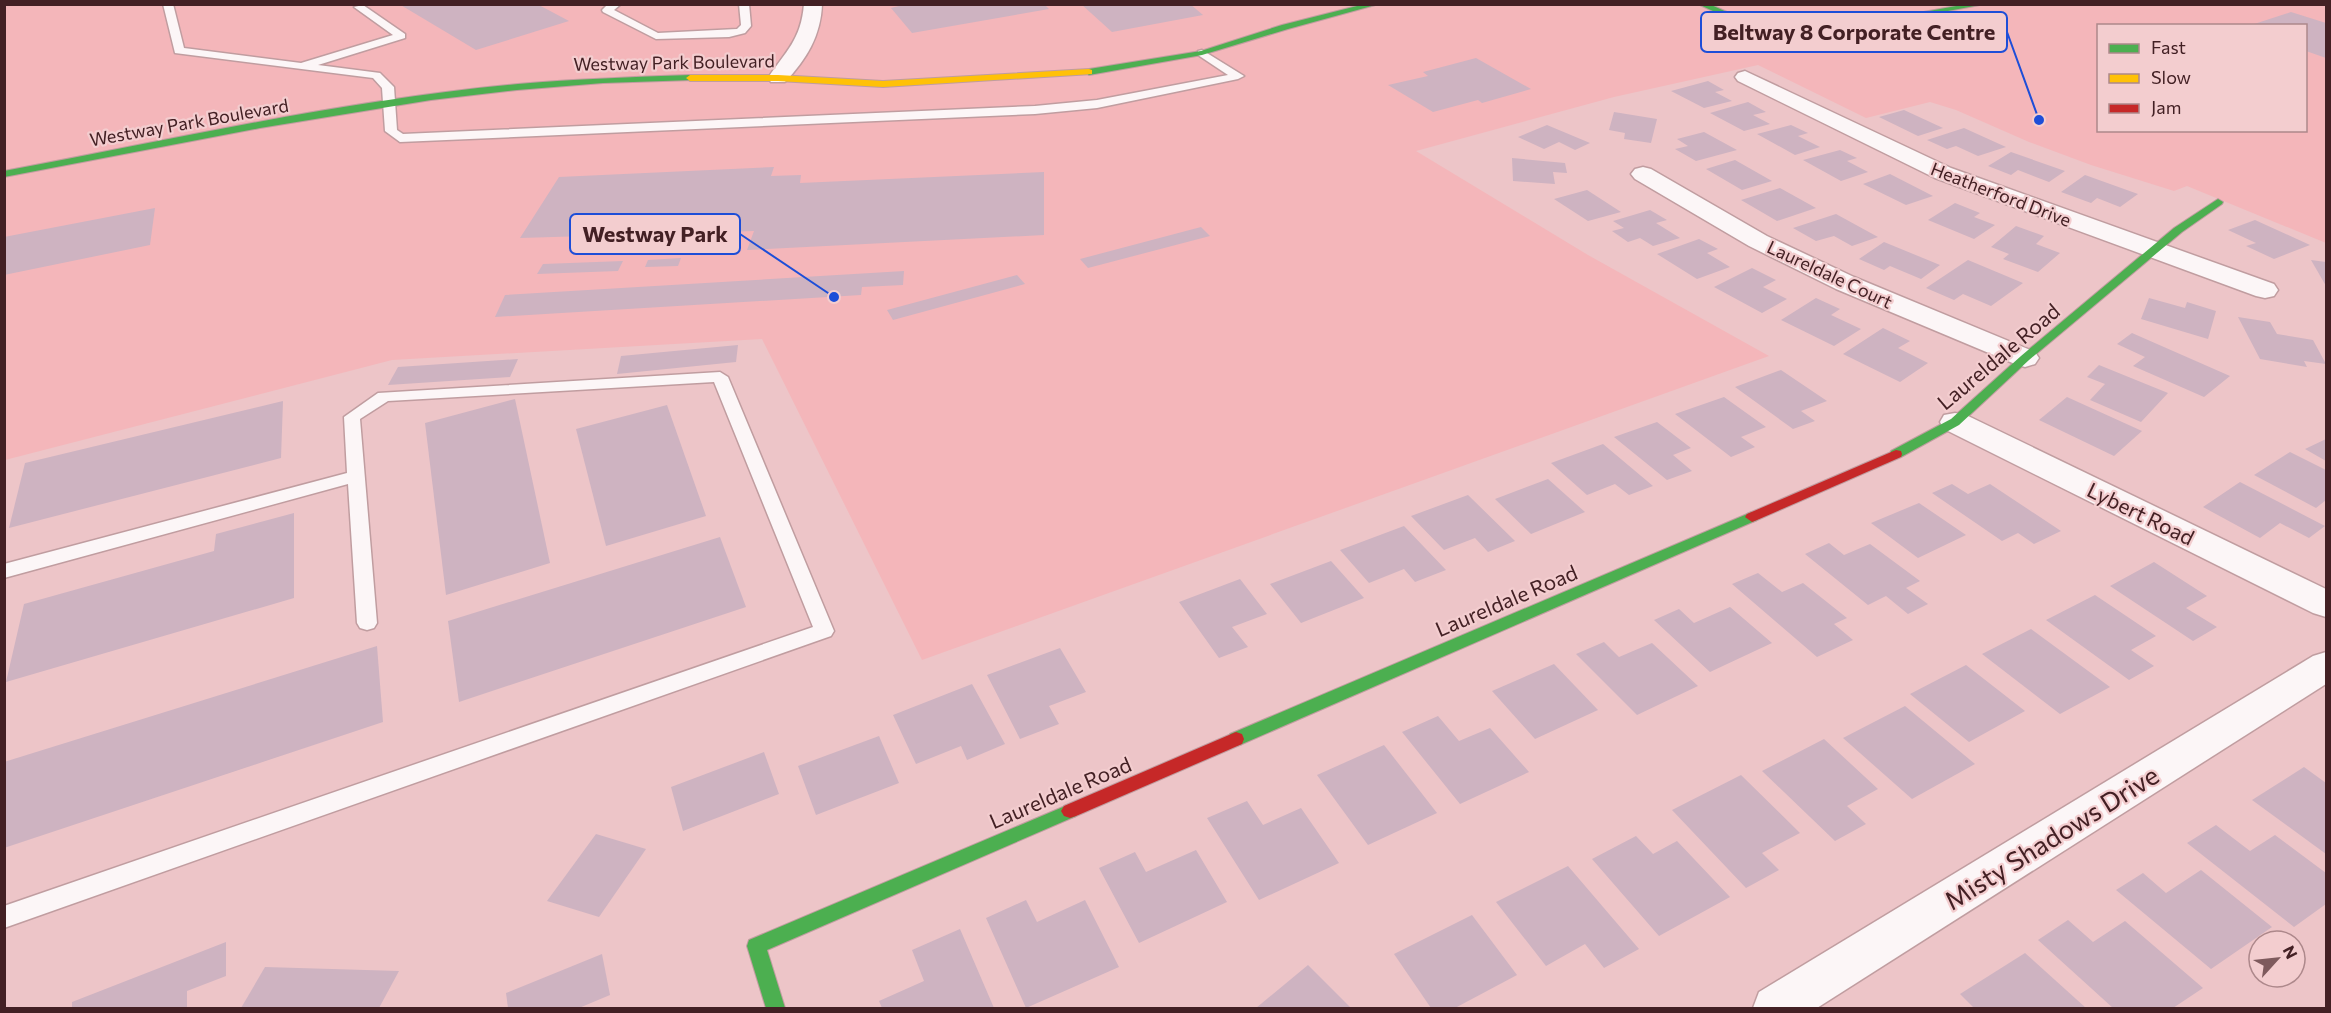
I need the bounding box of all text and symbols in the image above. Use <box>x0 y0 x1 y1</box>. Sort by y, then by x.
callout: Beltway 8 Corporate Centre <box>1701 12 2007 52</box>
text: Beltway 8 Corporate Centre <box>1713 18 1995 45</box>
legend <box>2097 24 2307 132</box>
text: Fast <box>2151 36 2186 58</box>
street label: Westway Park Boulevard <box>573 49 775 75</box>
text: Slow <box>2151 66 2191 88</box>
street label: Westway Park Boulevard <box>88 94 290 150</box>
text: Jam <box>2151 96 2181 118</box>
street label: Heatherford Drive <box>1928 157 2074 231</box>
callout: Westway Park <box>570 214 740 254</box>
text: Westway Park <box>582 220 728 247</box>
street label: Laureldale Court <box>1764 235 1896 313</box>
street label: Laureldale Road <box>1932 298 2064 414</box>
street label: Lybert Road <box>2083 476 2199 550</box>
street label: Laureldale Road <box>1431 559 1581 641</box>
street label: Laureldale Road <box>985 751 1135 833</box>
street label: Misty Shadows Drive <box>1938 759 2164 915</box>
north arrow <box>2247 929 2307 989</box>
text: N <box>2280 942 2302 962</box>

